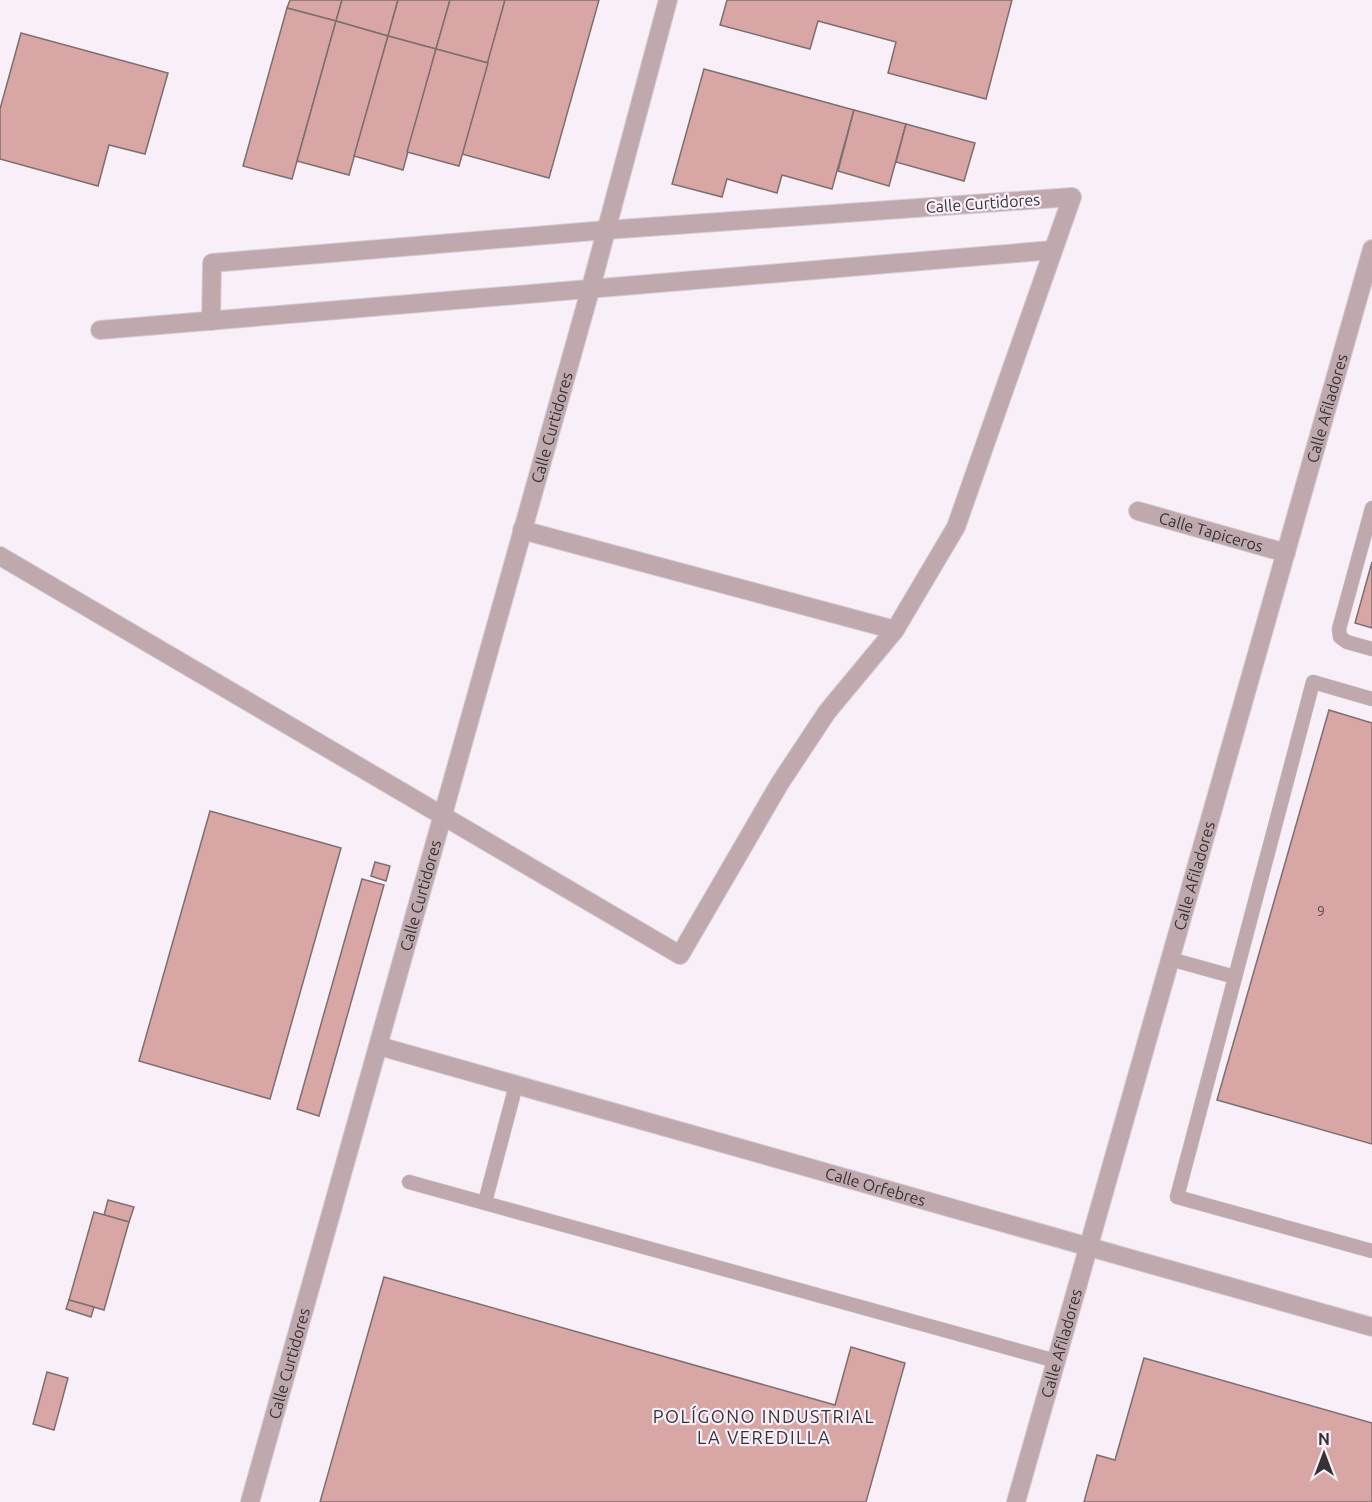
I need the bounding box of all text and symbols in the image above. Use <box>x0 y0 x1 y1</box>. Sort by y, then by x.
street label: Calle Curtidores <box>925 190 1041 216</box>
street label: Calle Afiladores <box>1303 352 1351 465</box>
street label: Calle Curtidores <box>527 370 576 485</box>
street label: Calle Tapiceros <box>1157 508 1265 555</box>
street label: Calle Afiladores <box>1170 819 1218 932</box>
street label: Calle Curtidores <box>396 838 444 953</box>
house number: 9 <box>1317 903 1325 919</box>
street label: Calle Orfebres <box>823 1164 928 1209</box>
street label: Calle Afiladores <box>1037 1287 1085 1400</box>
street label: Calle Curtidores <box>265 1306 313 1421</box>
district label: POLÍGONO INDUSTRIAL LA VEREDILLA <box>653 1405 875 1447</box>
north arrow <box>1294 1424 1354 1484</box>
text: N <box>1318 1430 1330 1448</box>

